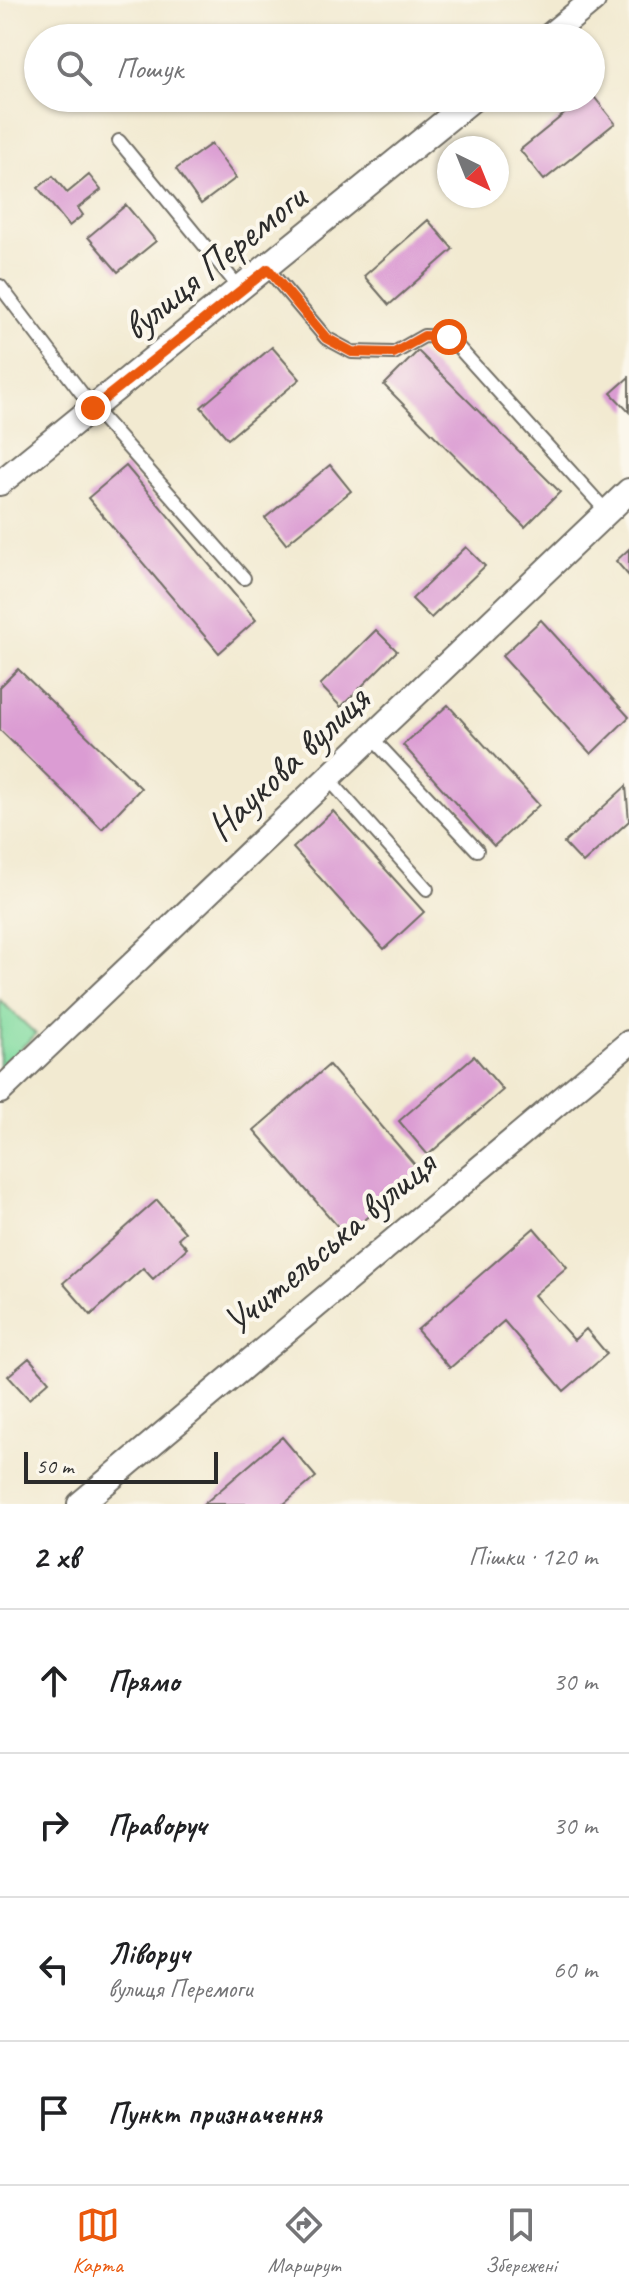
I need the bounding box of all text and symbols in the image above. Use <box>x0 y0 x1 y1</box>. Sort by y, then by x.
search box <box>24 24 605 112</box>
icon: search <box>52 46 96 90</box>
text: Пошук <box>116 49 183 87</box>
north arrow <box>437 136 509 208</box>
street label: вулиця Перемоги <box>112 171 318 351</box>
route start <box>431 319 467 355</box>
route end <box>75 390 111 426</box>
street label: Наукова вулиця <box>196 674 381 851</box>
street label: Учительська вулиця <box>212 1137 448 1347</box>
scale bar <box>24 1448 218 1484</box>
text: 50 m <box>36 1452 73 1480</box>
text: 2 хв <box>32 1535 78 1578</box>
text: Пішки · 120 m <box>469 1540 597 1573</box>
icon: ahead <box>32 1659 76 1703</box>
text: Прямо <box>108 1662 179 1700</box>
text: 30 m <box>553 1665 597 1698</box>
icon: right <box>32 1803 76 1847</box>
text: Праворуч <box>108 1806 206 1844</box>
text: 30 m <box>553 1809 597 1842</box>
text: Ліворуч <box>108 1934 189 1972</box>
icon: left <box>32 1947 76 1991</box>
text: 60 m <box>553 1953 597 1986</box>
text: вулиця Перемоги <box>108 1972 253 2005</box>
icon: arrive <box>32 2091 76 2135</box>
text: Пункт призначення <box>108 2094 322 2132</box>
tab: Карта <box>72 2203 123 2279</box>
tab: Маршрут <box>268 2203 340 2279</box>
tab: Збережені <box>485 2203 557 2279</box>

